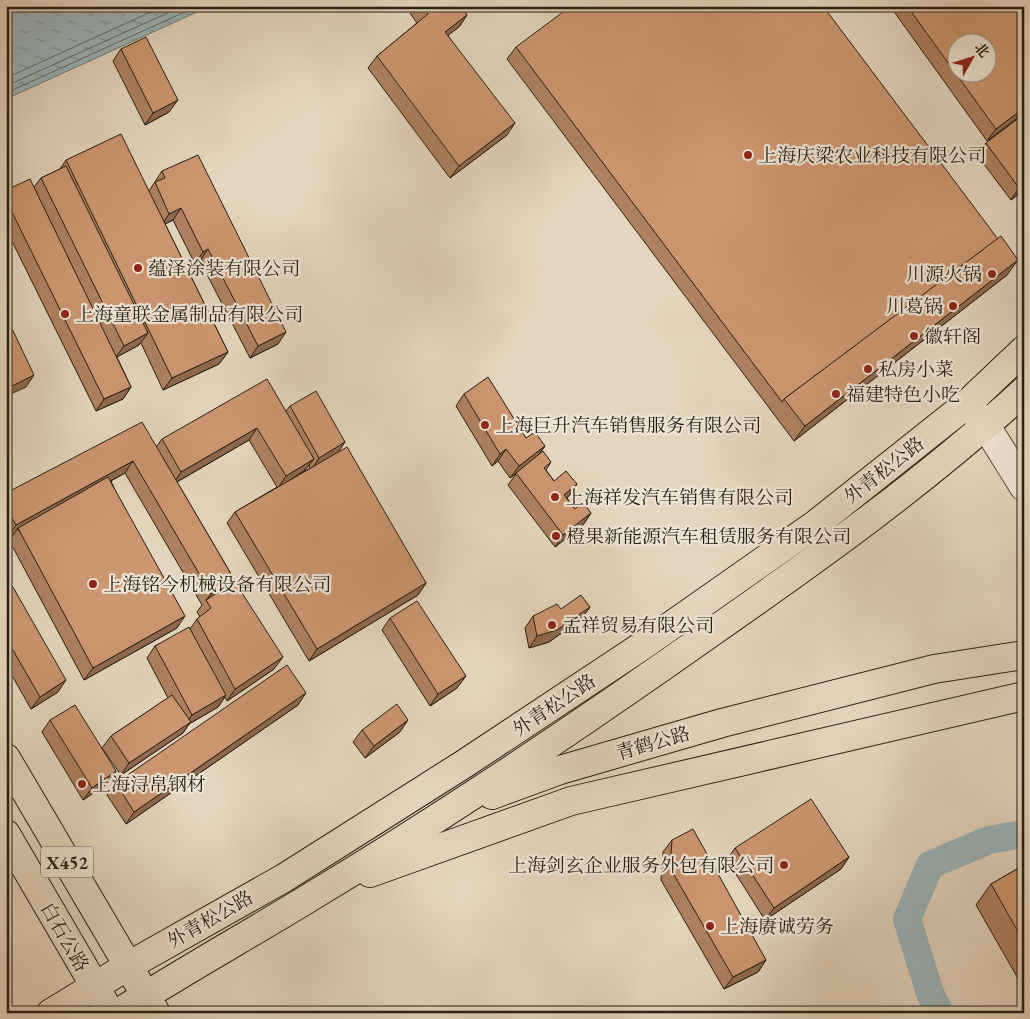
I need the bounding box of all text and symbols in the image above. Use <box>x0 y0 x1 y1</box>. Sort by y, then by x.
north arrow <box>948 32 998 82</box>
text: 北 <box>971 39 994 61</box>
place label: 上海庆梁农业科技有限公司 <box>758 143 986 168</box>
marker: 上海庆梁农业科技有限公司 <box>742 149 754 161</box>
place label: 蕴泽涂装有限公司 <box>148 256 300 281</box>
marker: 蕴泽涂装有限公司 <box>132 262 144 274</box>
place label: 川源火锅 <box>906 262 982 287</box>
marker: 川源火锅 <box>986 268 998 280</box>
place label: 川葛锅 <box>886 294 943 319</box>
marker: 川葛锅 <box>947 300 959 312</box>
place label: 上海童联金属制品有限公司 <box>75 302 303 327</box>
marker: 上海童联金属制品有限公司 <box>59 308 71 320</box>
place label: 徽轩阁 <box>924 324 981 349</box>
marker: 徽轩阁 <box>908 330 920 342</box>
place label: 私房小菜 <box>878 357 954 382</box>
marker: 私房小菜 <box>862 363 874 375</box>
place label: 福建特色小吃 <box>846 382 960 407</box>
marker: 福建特色小吃 <box>830 388 842 400</box>
place label: 上海巨升汽车销售服务有限公司 <box>495 413 761 438</box>
marker: 上海巨升汽车销售服务有限公司 <box>479 419 491 431</box>
street label: 外青松公路 <box>839 431 929 509</box>
place label: 上海祥发汽车销售有限公司 <box>565 485 793 510</box>
marker: 上海祥发汽车销售有限公司 <box>549 491 561 503</box>
place label: 橙果新能源汽车租赁服务有限公司 <box>566 524 851 549</box>
marker: 橙果新能源汽车租赁服务有限公司 <box>550 530 562 542</box>
place label: 上海铭今机械设备有限公司 <box>103 572 331 597</box>
marker: 上海铭今机械设备有限公司 <box>87 578 99 590</box>
place label: 孟祥贸易有限公司 <box>562 613 714 638</box>
marker: 孟祥贸易有限公司 <box>546 619 558 631</box>
street label: 外青松公路 <box>508 668 600 742</box>
street label: 青鹤公路 <box>613 721 693 765</box>
place label: 上海浔帛钢材 <box>92 772 206 797</box>
marker: 上海浔帛钢材 <box>76 778 88 790</box>
road number: X452 <box>41 846 93 878</box>
place label: 上海剑玄企业服务外包有限公司 <box>508 853 774 878</box>
marker: 上海剑玄企业服务外包有限公司 <box>778 859 790 871</box>
street label: 外青松公路 <box>163 884 257 954</box>
street label: 白石公路 <box>35 898 95 976</box>
place label: 上海赓诚劳务 <box>720 914 834 939</box>
marker: 上海赓诚劳务 <box>704 920 716 932</box>

